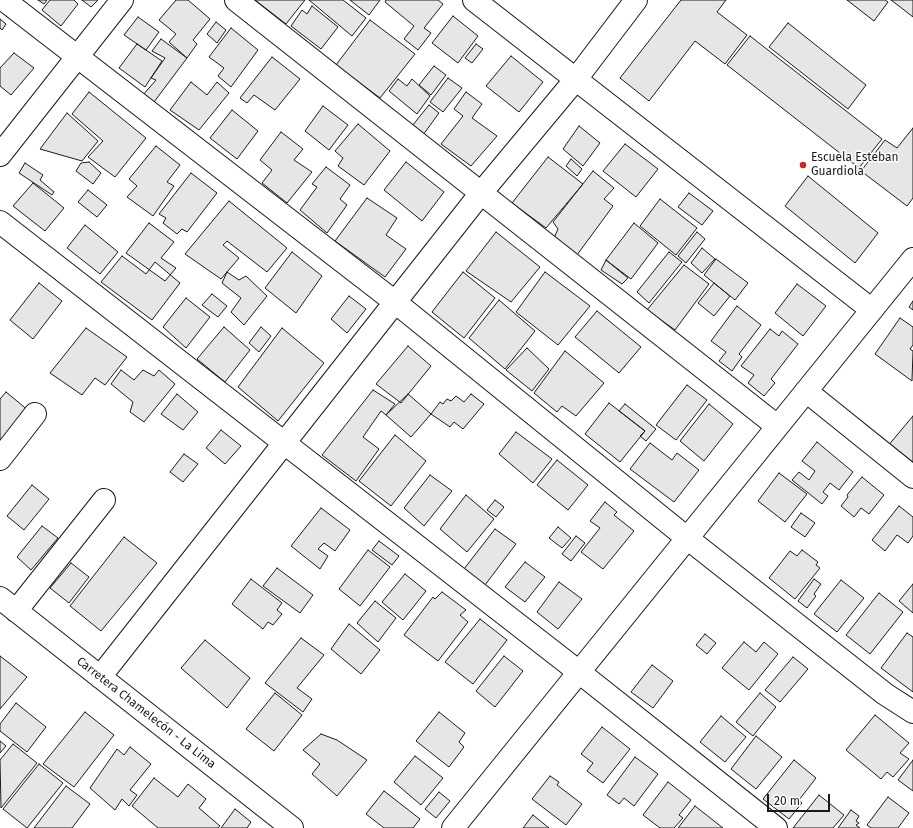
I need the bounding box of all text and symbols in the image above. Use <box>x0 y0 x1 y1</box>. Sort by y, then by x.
place label: Escuela Esteban Guardiola <box>811 151 898 179</box>
marker: Escuela Esteban Guardiola <box>798 160 808 170</box>
street label: Carretera Chamelecón - La Lima <box>74 654 218 772</box>
scale bar <box>769 786 832 812</box>
text: 20 m <box>774 794 800 808</box>

